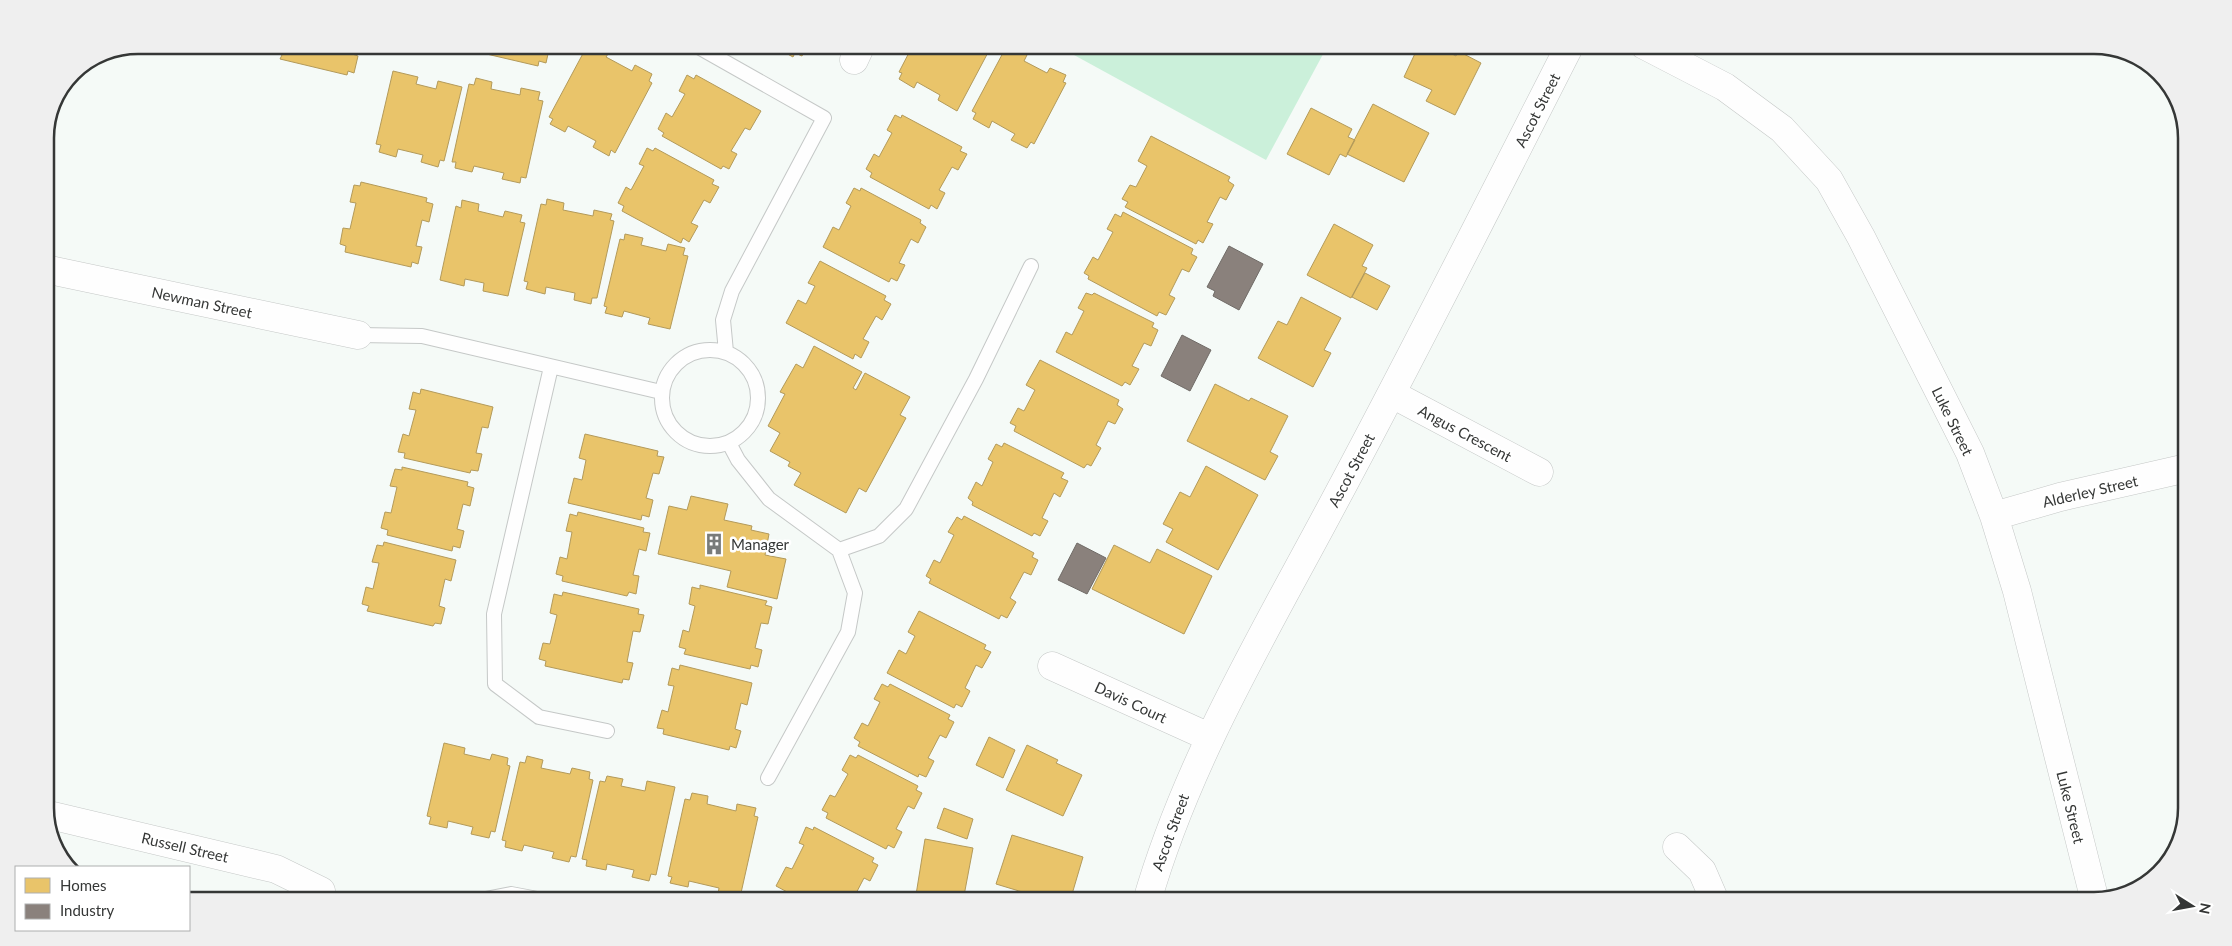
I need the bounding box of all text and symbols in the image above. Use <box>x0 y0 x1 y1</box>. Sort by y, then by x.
street label: Ascot Street <box>1511 69 1564 150</box>
street label: Newman Street <box>150 283 255 322</box>
street label: Luke Street <box>1929 384 1978 459</box>
street label: Angus Crescent <box>1415 401 1515 465</box>
street label: Ascot Street <box>1324 430 1378 510</box>
street label: Alderley Street <box>2041 471 2140 511</box>
building icon: Manager <box>701 531 727 557</box>
place label: Manager <box>731 535 790 553</box>
street label: Davis Court <box>1092 677 1171 727</box>
street label: Luke Street <box>2053 769 2089 846</box>
street label: Ascot Street <box>1148 790 1192 873</box>
street label: Russell Street <box>140 828 231 866</box>
legend <box>15 866 190 931</box>
text: Homes <box>60 876 106 894</box>
north arrow <box>2167 881 2217 931</box>
text: Industry <box>60 901 115 919</box>
text: N <box>2196 902 2215 915</box>

